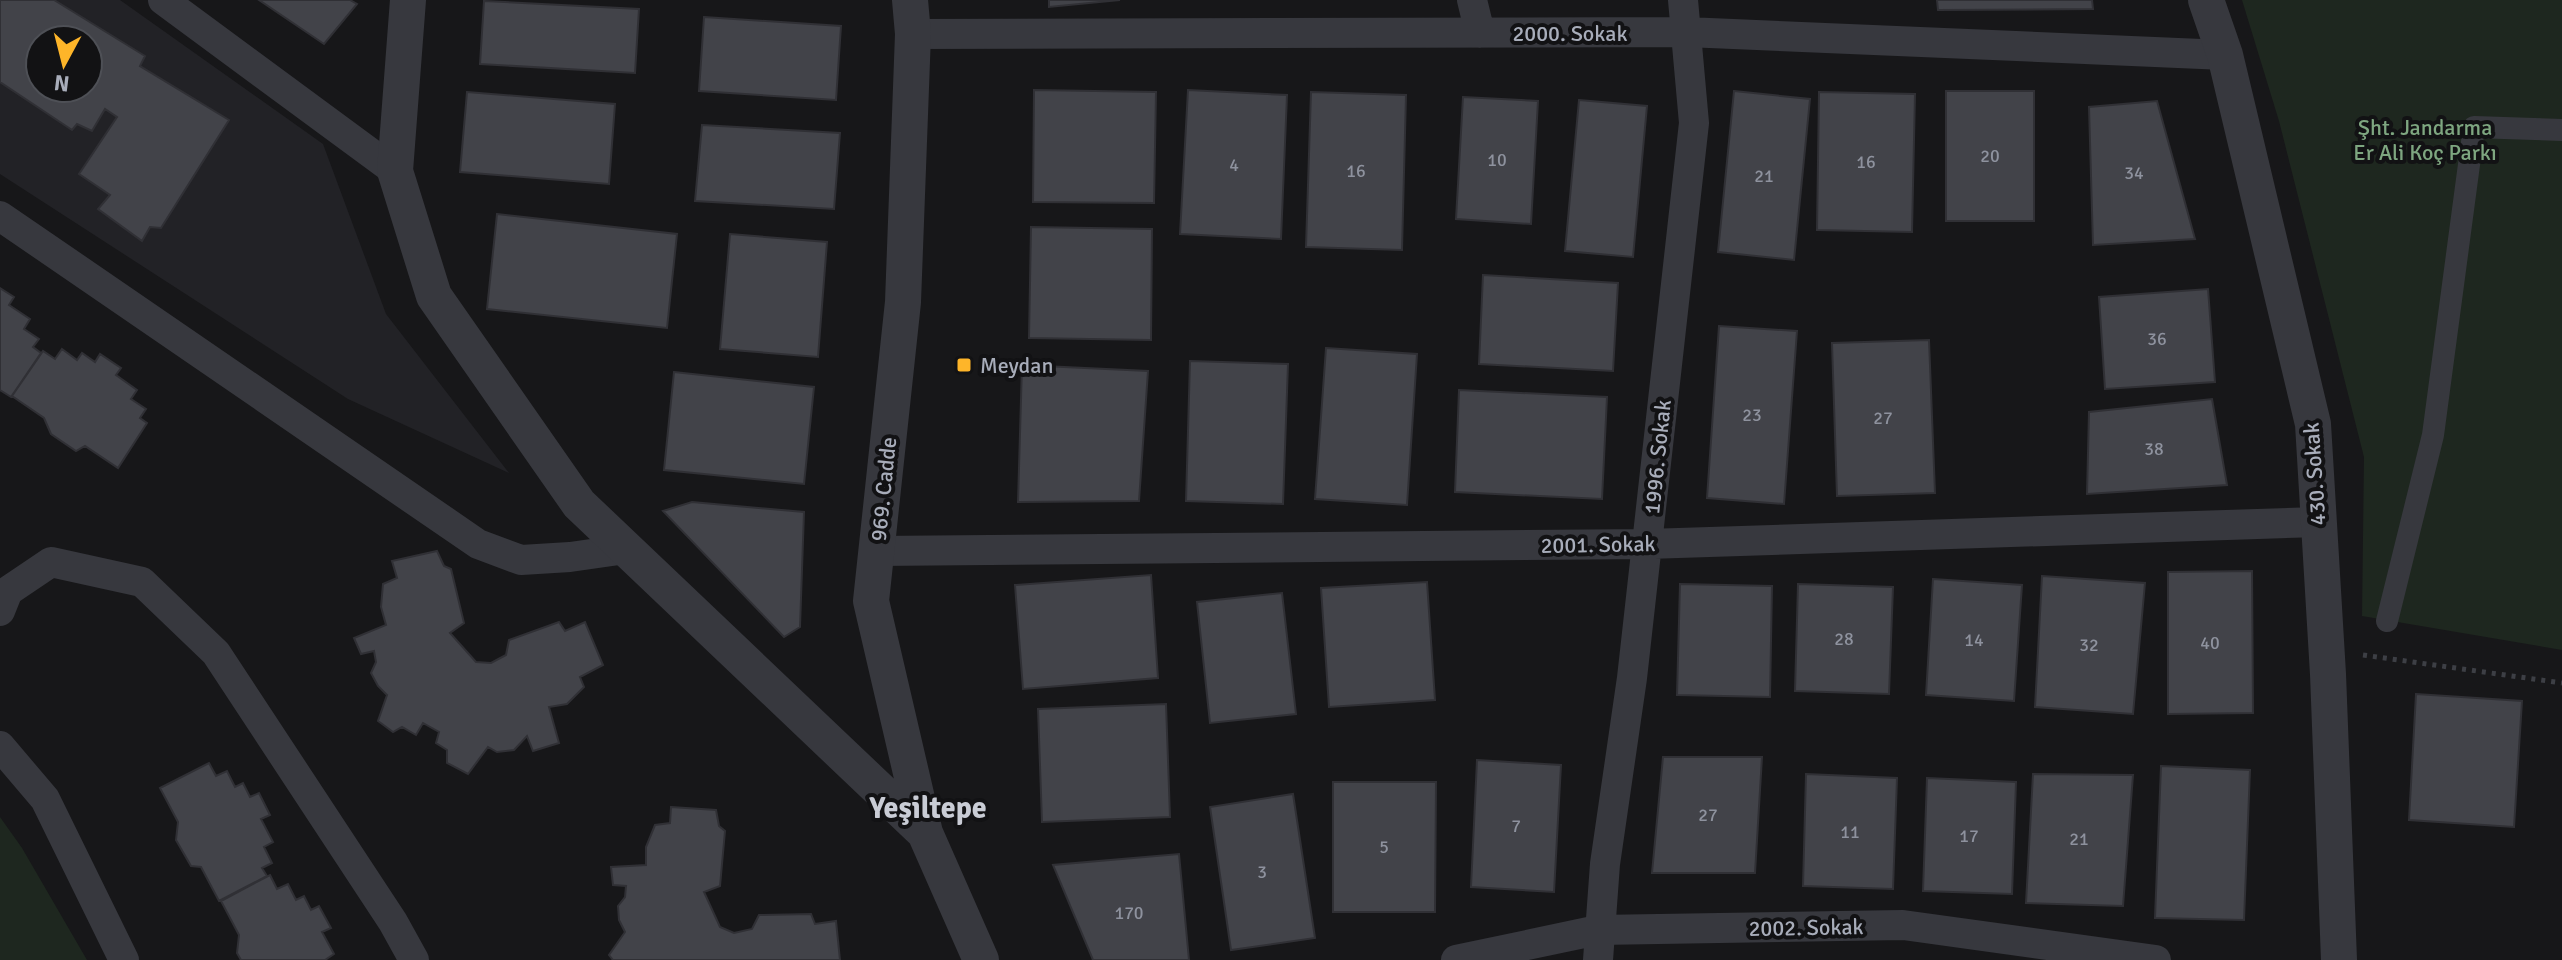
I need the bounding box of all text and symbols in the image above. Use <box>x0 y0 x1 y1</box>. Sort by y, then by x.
street label: 2000. Sokak <box>1512 20 1628 47</box>
north arrow <box>24 24 104 104</box>
text: N <box>52 69 71 98</box>
park label: Şht. Jandarma Er Ali Koç Parkı <box>2353 114 2497 166</box>
house number: 20 <box>1980 145 2000 167</box>
house number: 10 <box>1487 149 1507 171</box>
house number: 16 <box>1856 151 1876 173</box>
house number: 4 <box>1229 154 1239 176</box>
house number: 16 <box>1346 160 1366 182</box>
house number: 34 <box>2124 162 2144 184</box>
house number: 21 <box>1754 165 1774 187</box>
house number: 36 <box>2147 328 2167 350</box>
place label: Meydan <box>980 352 1053 379</box>
marker: Meydan <box>955 356 973 374</box>
street label: 1996. Sokak <box>1638 398 1677 516</box>
house number: 23 <box>1742 404 1762 426</box>
house number: 27 <box>1873 407 1893 429</box>
street label: 430. Sokak <box>2297 422 2332 526</box>
street label: 969. Cadde <box>865 436 902 543</box>
house number: 38 <box>2144 438 2164 460</box>
street label: 2001. Sokak <box>1540 530 1656 559</box>
house number: 28 <box>1834 628 1854 650</box>
house number: 14 <box>1964 629 1984 651</box>
house number: 40 <box>2200 632 2220 654</box>
house number: 32 <box>2079 634 2099 656</box>
district label: Yeşiltepe <box>868 790 987 827</box>
house number: 27 <box>1698 804 1718 826</box>
house number: 7 <box>1511 815 1521 837</box>
house number: 11 <box>1840 821 1860 843</box>
house number: 17 <box>1959 825 1979 847</box>
house number: 21 <box>2069 828 2089 850</box>
house number: 5 <box>1379 836 1389 858</box>
house number: 3 <box>1257 861 1267 883</box>
house number: 170 <box>1114 902 1144 924</box>
street label: 2002. Sokak <box>1748 913 1864 942</box>

